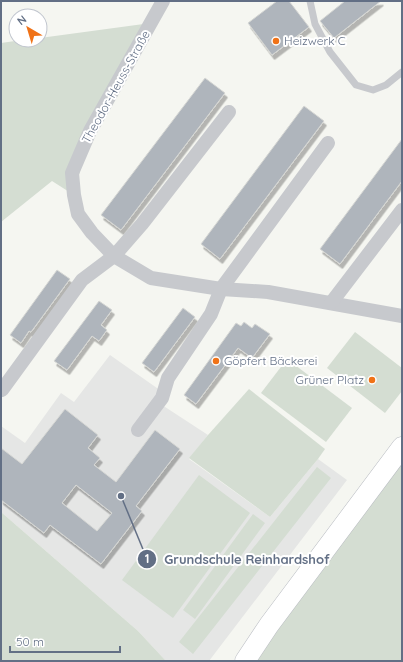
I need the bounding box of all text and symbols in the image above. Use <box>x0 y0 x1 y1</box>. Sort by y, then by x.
north arrow <box>8 8 48 48</box>
text: N <box>14 12 29 28</box>
street label: Theodor-Heuss-Straße <box>78 28 153 146</box>
place label: Heizwerk C <box>284 33 346 48</box>
marker: Heizwerk C <box>271 36 281 46</box>
place label: Göpfert Bäckerei <box>224 353 317 368</box>
marker: Göpfert Bäckerei <box>211 356 221 366</box>
place label: Grüner Platz <box>296 372 364 387</box>
marker: Grüner Platz <box>367 375 377 385</box>
callout: Grundschule Reinhardshof <box>137 547 338 572</box>
text: 1 <box>145 551 149 566</box>
text: Grundschule Reinhardshof <box>164 551 330 567</box>
scale bar <box>10 628 120 654</box>
text: 50 m <box>16 634 44 649</box>

